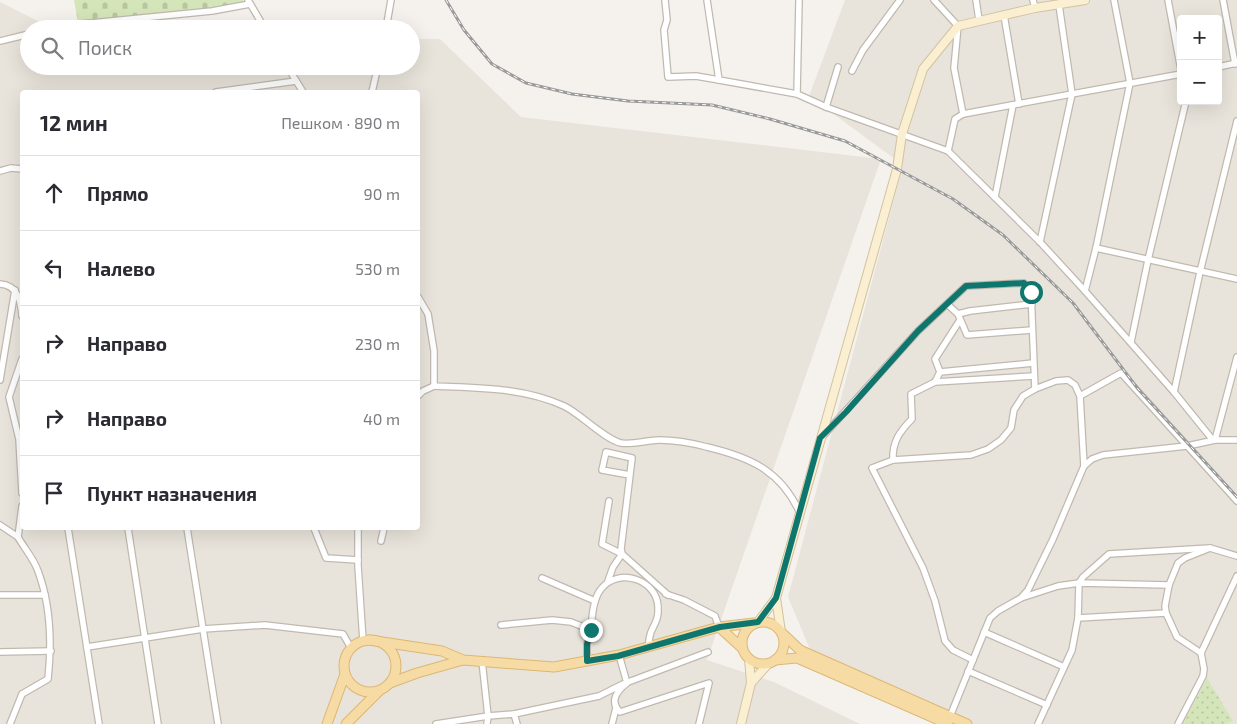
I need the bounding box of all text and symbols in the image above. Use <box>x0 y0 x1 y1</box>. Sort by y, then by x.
map controls <box>1177 15 1222 105</box>
button: + <box>1177 15 1222 60</box>
search box <box>20 20 420 75</box>
icon: search <box>38 34 66 62</box>
text: Поиск <box>78 36 132 59</box>
button: − <box>1177 60 1222 105</box>
text: 12 мин <box>40 110 108 135</box>
text: Пешком · 890 m <box>281 113 400 132</box>
icon: ahead <box>40 179 68 207</box>
text: Прямо <box>87 182 149 205</box>
text: 90 m <box>364 184 400 203</box>
icon: left <box>40 254 68 282</box>
text: Налево <box>87 257 155 280</box>
text: 530 m <box>355 259 400 278</box>
route start <box>1020 281 1043 304</box>
icon: right <box>40 329 68 357</box>
text: Направо <box>87 332 167 355</box>
text: 230 m <box>355 334 400 353</box>
icon: right <box>40 404 68 432</box>
text: Направо <box>87 407 167 430</box>
text: 40 m <box>363 409 400 428</box>
icon: arrive <box>40 479 68 507</box>
text: Пункт назначения <box>87 482 257 505</box>
route end <box>580 619 603 642</box>

